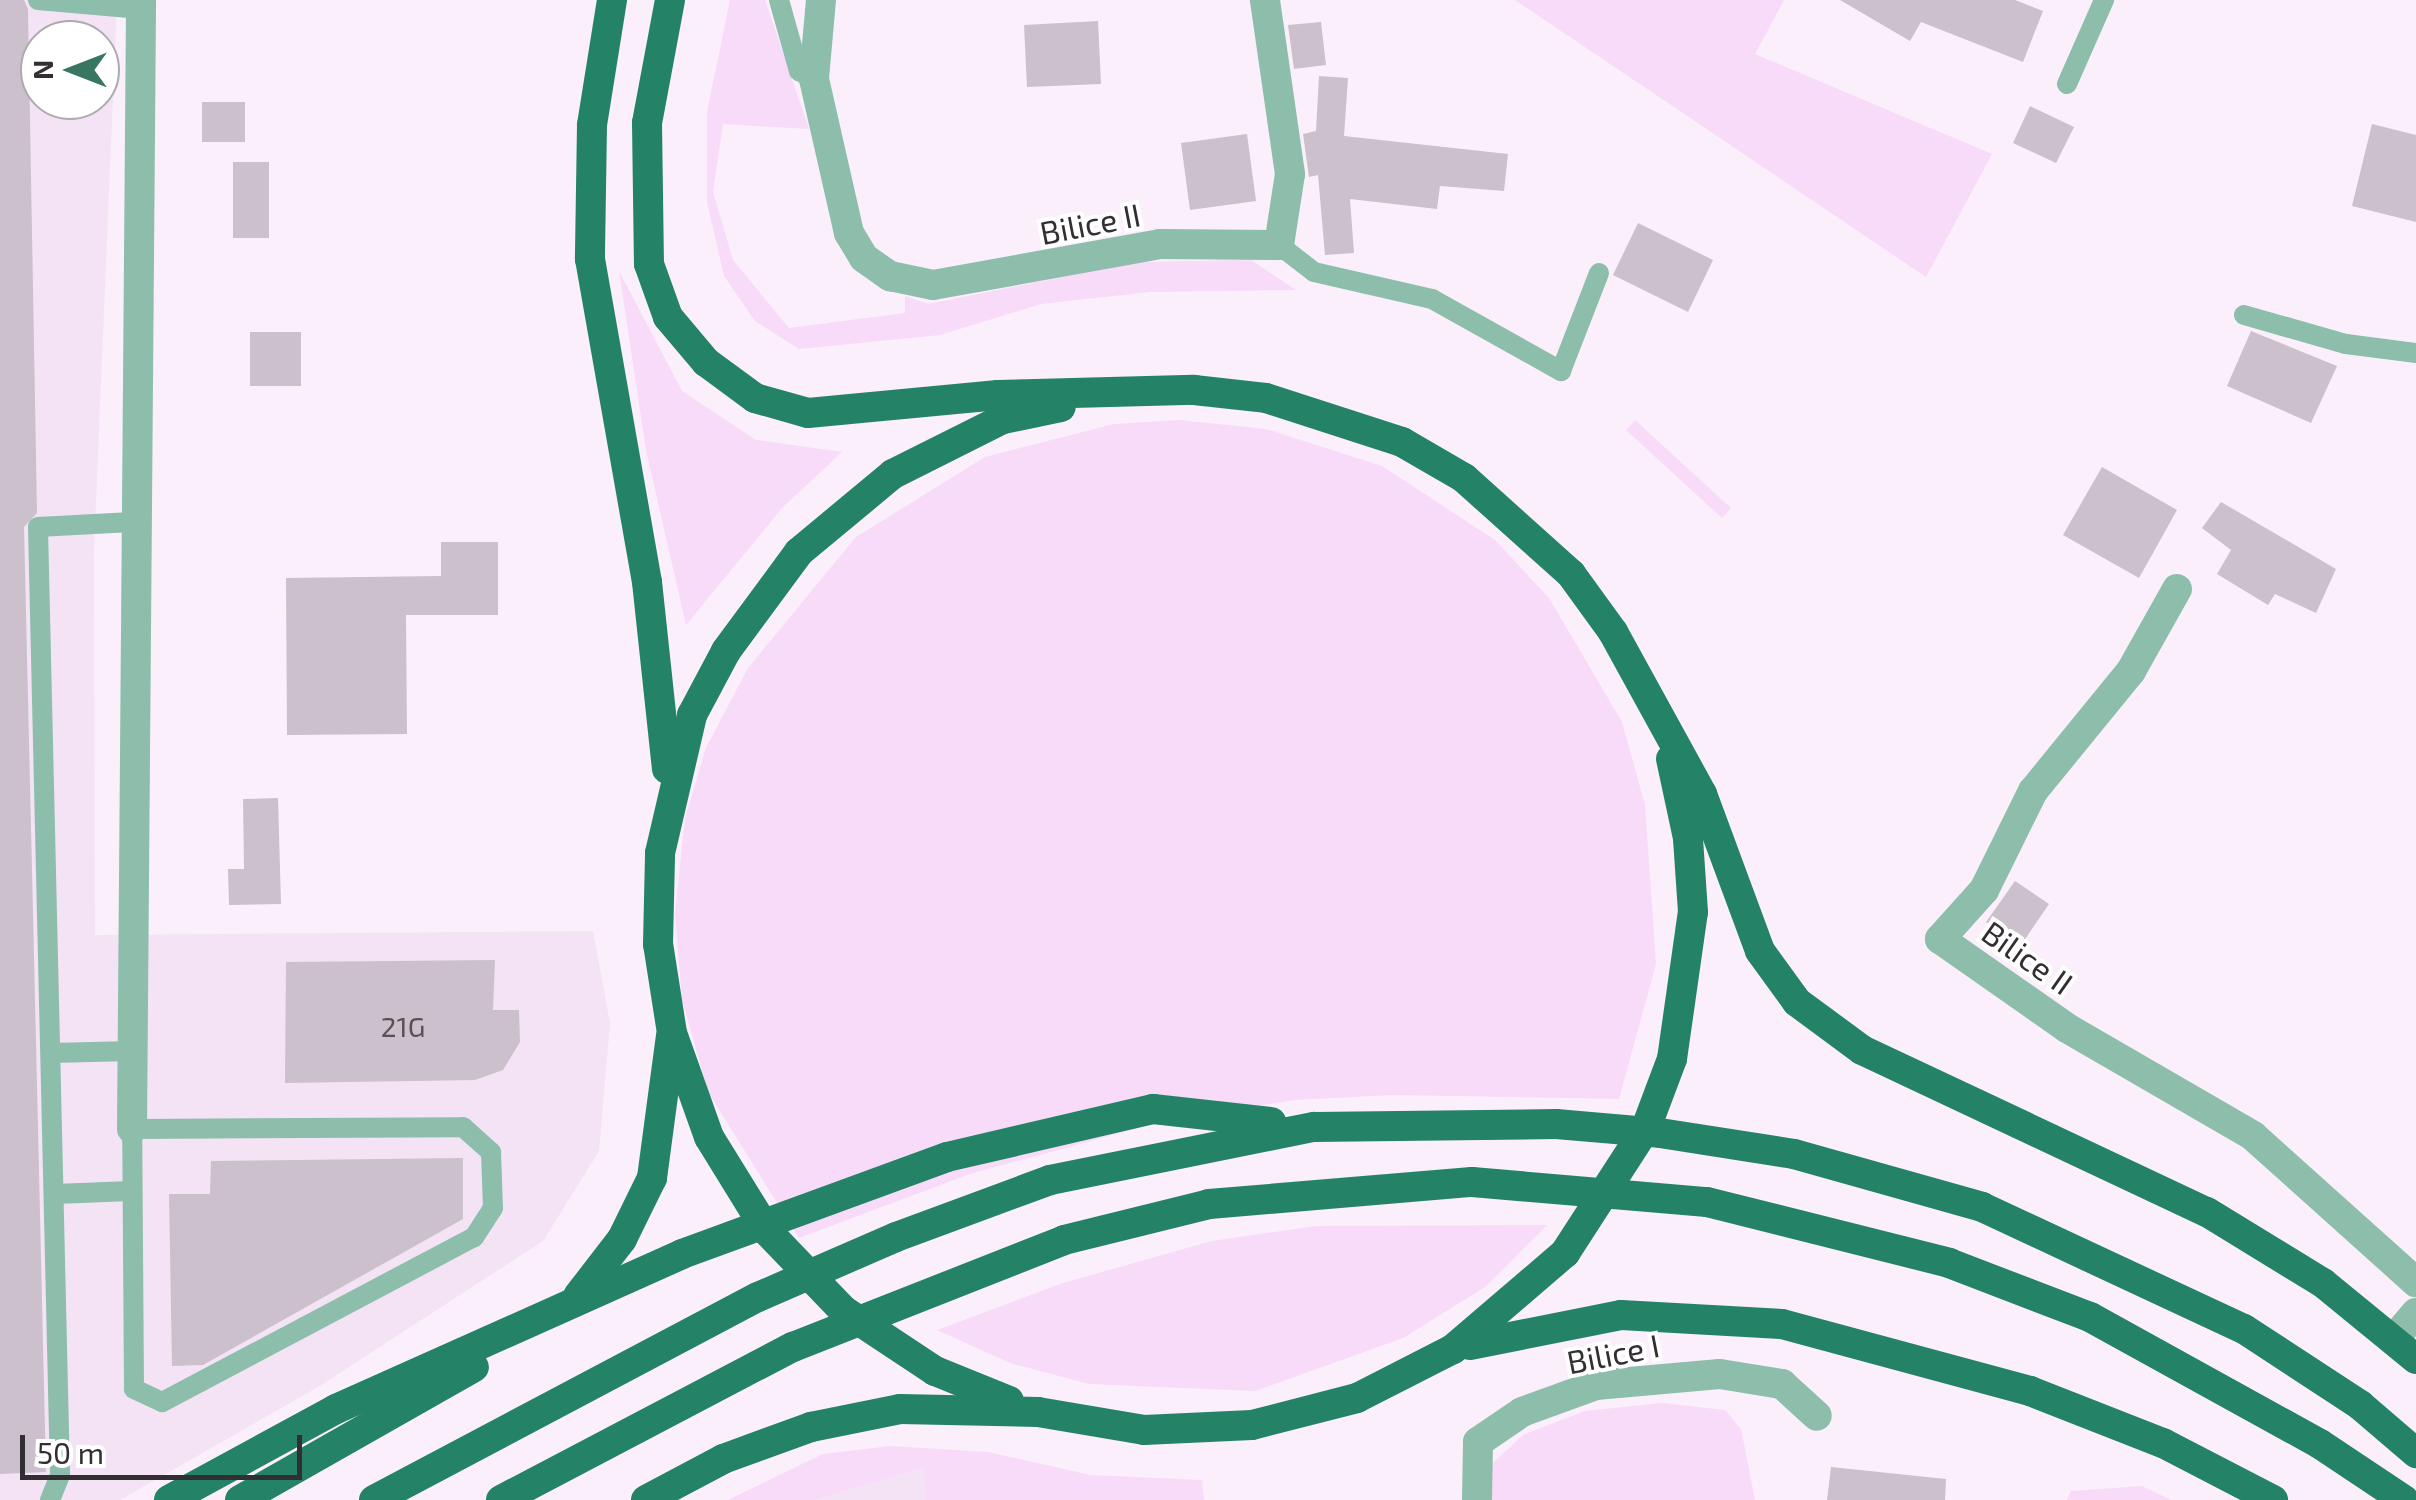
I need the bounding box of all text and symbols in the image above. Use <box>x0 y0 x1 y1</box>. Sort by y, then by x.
north arrow <box>20 20 120 120</box>
text: N <box>25 60 59 80</box>
street label: Bilice II <box>1036 194 1144 252</box>
street label: Bilice II <box>1975 912 2081 1002</box>
house number: 21G <box>381 1009 425 1043</box>
street label: Bilice I <box>1564 1325 1662 1381</box>
scale bar <box>25 1415 308 1477</box>
text: 50 m <box>37 1434 104 1470</box>

